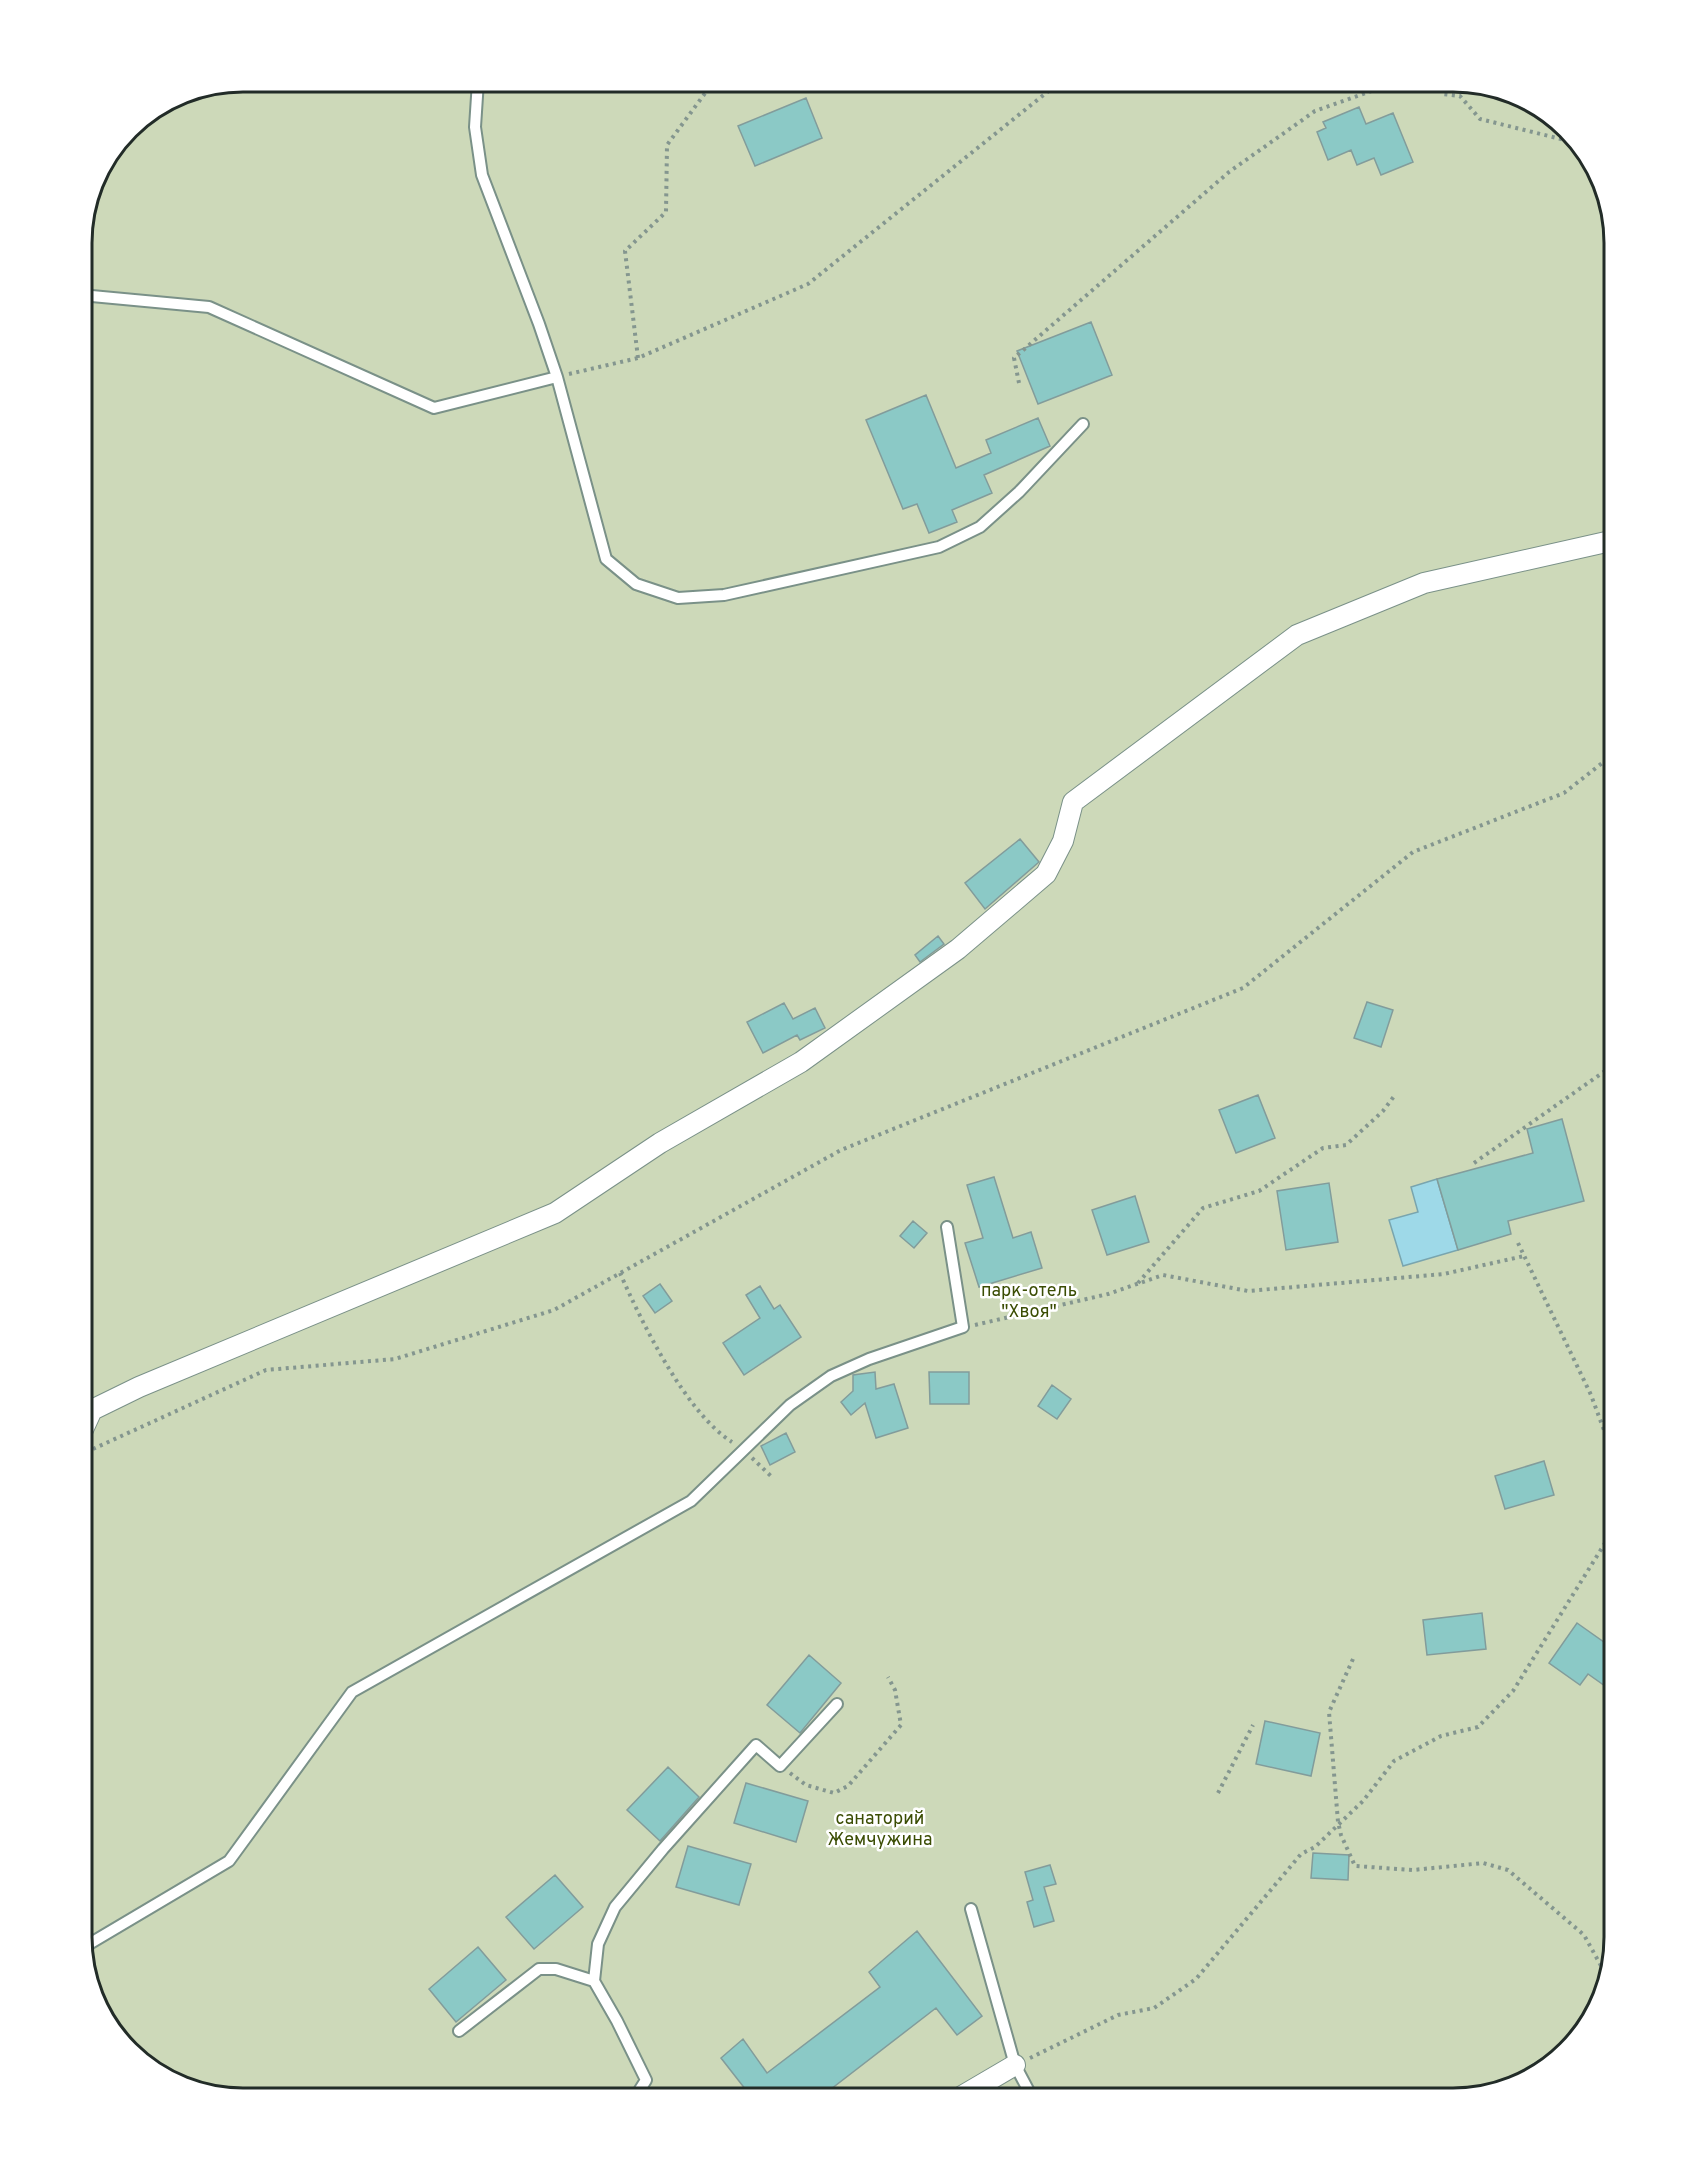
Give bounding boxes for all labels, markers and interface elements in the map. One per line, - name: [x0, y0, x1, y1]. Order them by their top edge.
- park label: парк-отель "Хвоя": [981, 1280, 1077, 1324]
- park label: санаторий Жемчужина: [828, 1808, 932, 1852]

